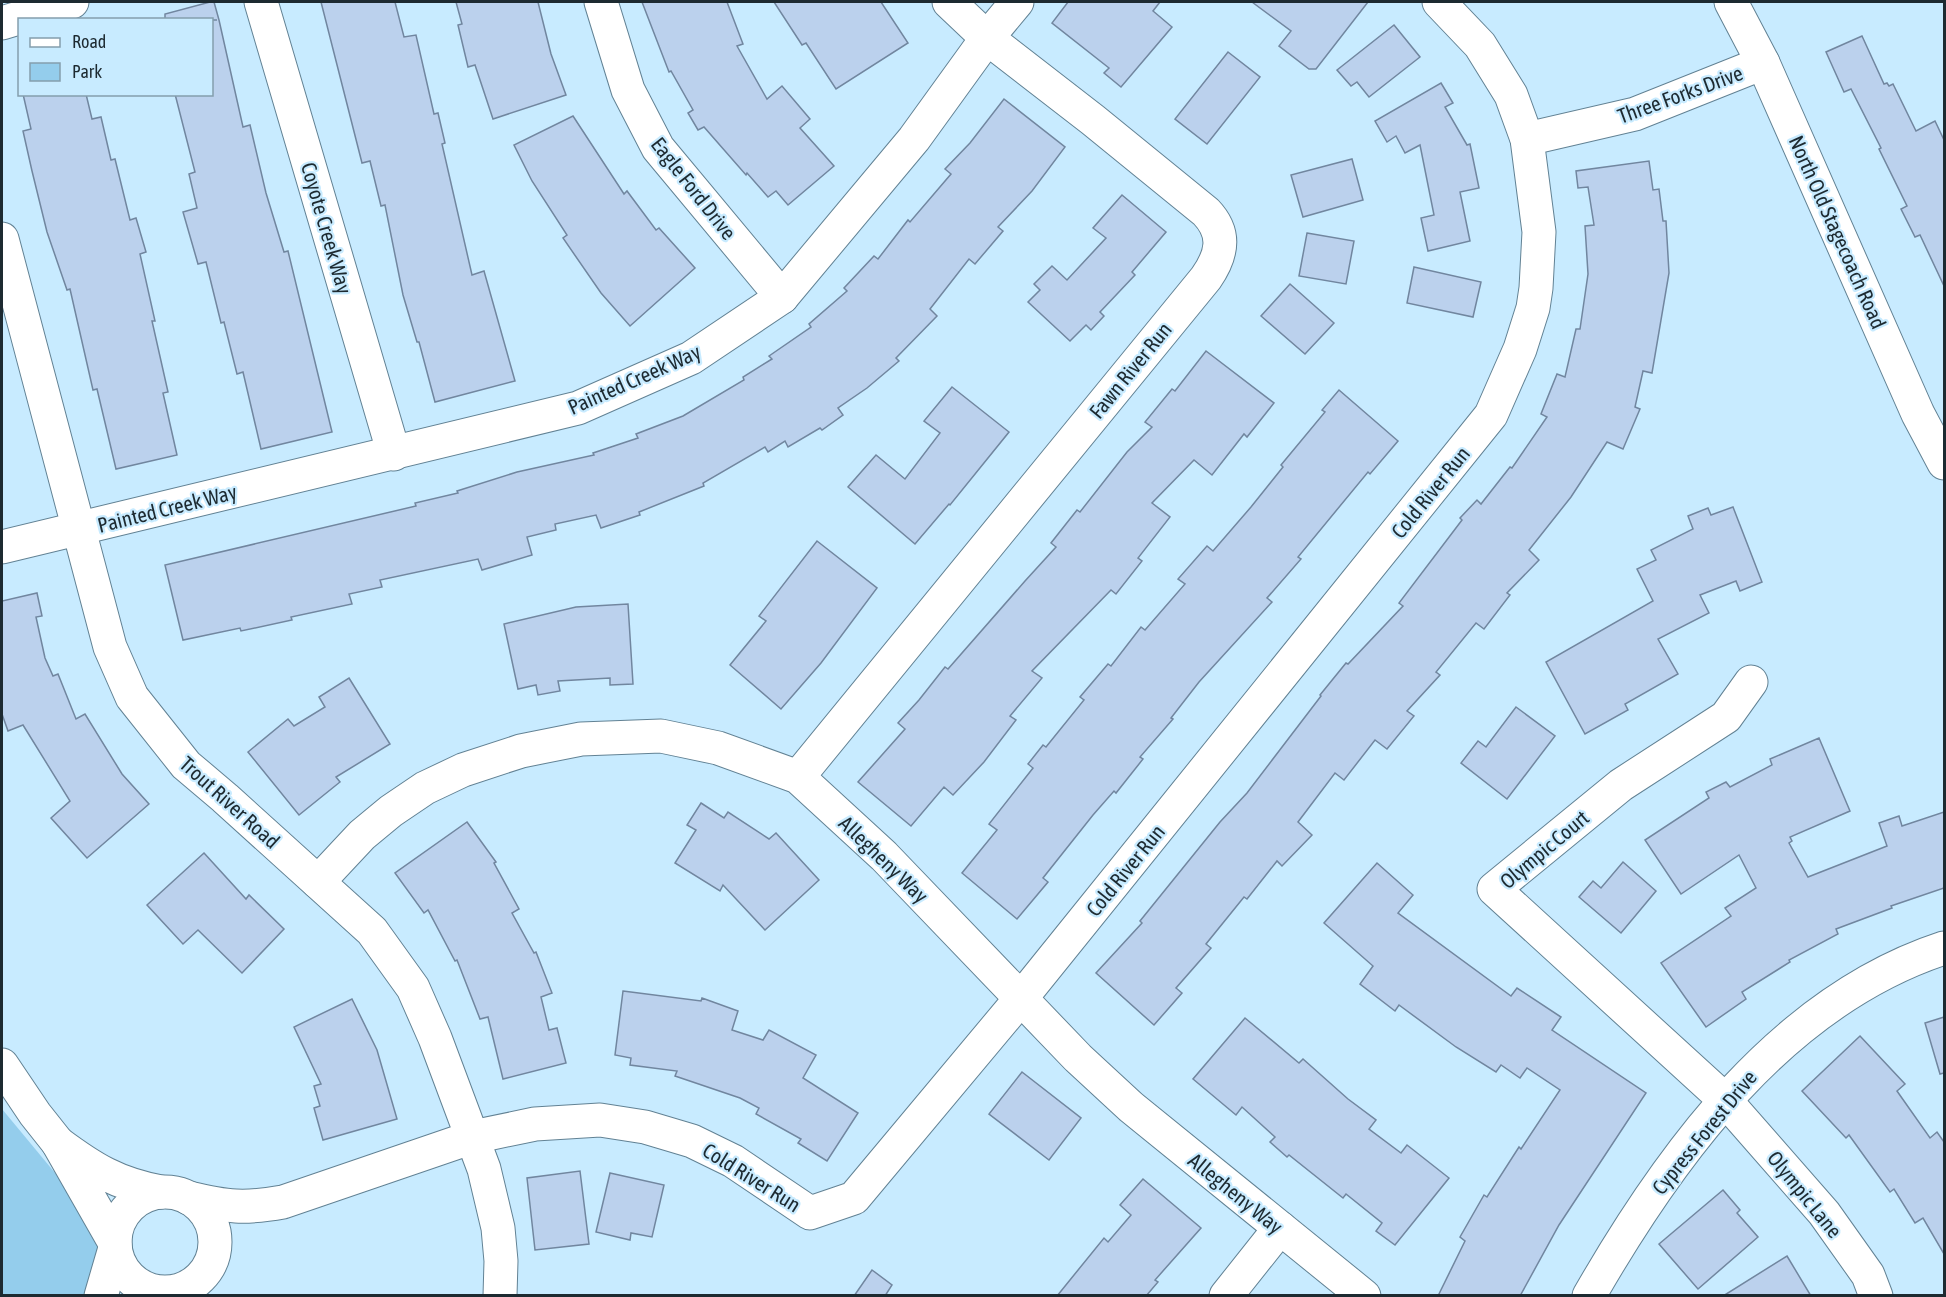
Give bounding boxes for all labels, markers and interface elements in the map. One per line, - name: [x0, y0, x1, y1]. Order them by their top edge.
- legend: [18, 18, 213, 96]
- text: Road: [72, 31, 106, 52]
- street label: Three Forks Drive: [1614, 60, 1746, 128]
- text: Park: [72, 61, 102, 82]
- street label: Eagle Ford Drive: [647, 132, 741, 244]
- street label: North Old Stagecoach Road: [1785, 132, 1891, 332]
- street label: Coyote Creek Way: [297, 160, 357, 297]
- street label: Fawn River Run: [1084, 317, 1176, 423]
- street label: Painted Creek Way: [564, 339, 704, 419]
- street label: Cold River Run: [1386, 441, 1474, 543]
- street label: Painted Creek Way: [95, 479, 239, 537]
- street label: Trout River Road: [175, 751, 285, 853]
- street label: Olympic Court: [1495, 805, 1593, 893]
- street label: Allegheny Way: [835, 811, 934, 908]
- street label: Cold River Run: [1081, 819, 1169, 921]
- street label: Cypress Forest Drive: [1647, 1065, 1761, 1199]
- street label: Cold River Run: [699, 1137, 805, 1217]
- street label: Olympic Lane: [1763, 1146, 1847, 1242]
- street label: Allegheny Way: [1184, 1148, 1288, 1238]

